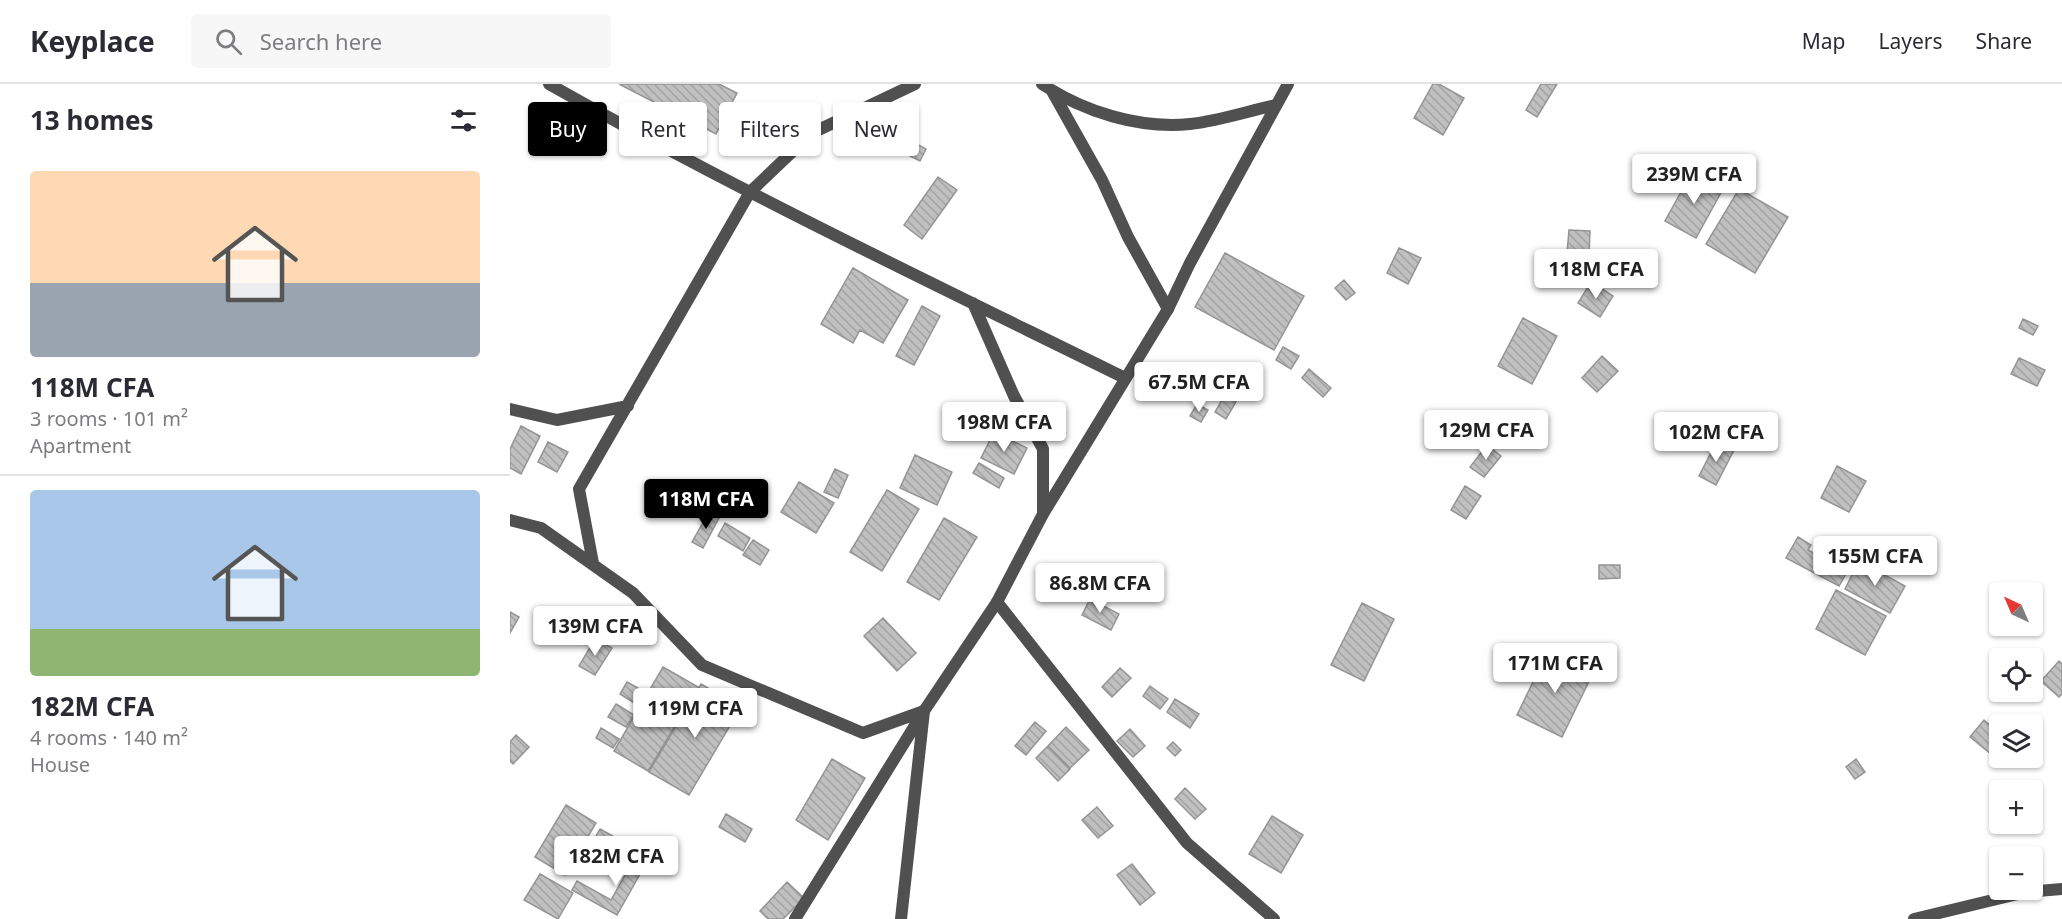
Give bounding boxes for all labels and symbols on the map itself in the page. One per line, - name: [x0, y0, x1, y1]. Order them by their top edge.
- pin: 239M CFA: [1632, 154, 1756, 205]
- pin: 118M CFA: [1534, 249, 1658, 300]
- pin: 67.5M CFA: [1130, 362, 1268, 413]
- pin: 198M CFA: [942, 402, 1066, 453]
- pin: 129M CFA: [1424, 410, 1548, 461]
- pin: 102M CFA: [1654, 412, 1778, 463]
- pin: 118M CFA: [644, 479, 768, 530]
- pin: 155M CFA: [1813, 536, 1937, 587]
- pin: 86.8M CFA: [1031, 563, 1169, 614]
- north arrow: [1989, 582, 2043, 636]
- pin: 139M CFA: [533, 606, 657, 657]
- pin: 171M CFA: [1493, 643, 1617, 694]
- pin: 119M CFA: [633, 688, 757, 739]
- pin: 182M CFA: [554, 836, 678, 887]

